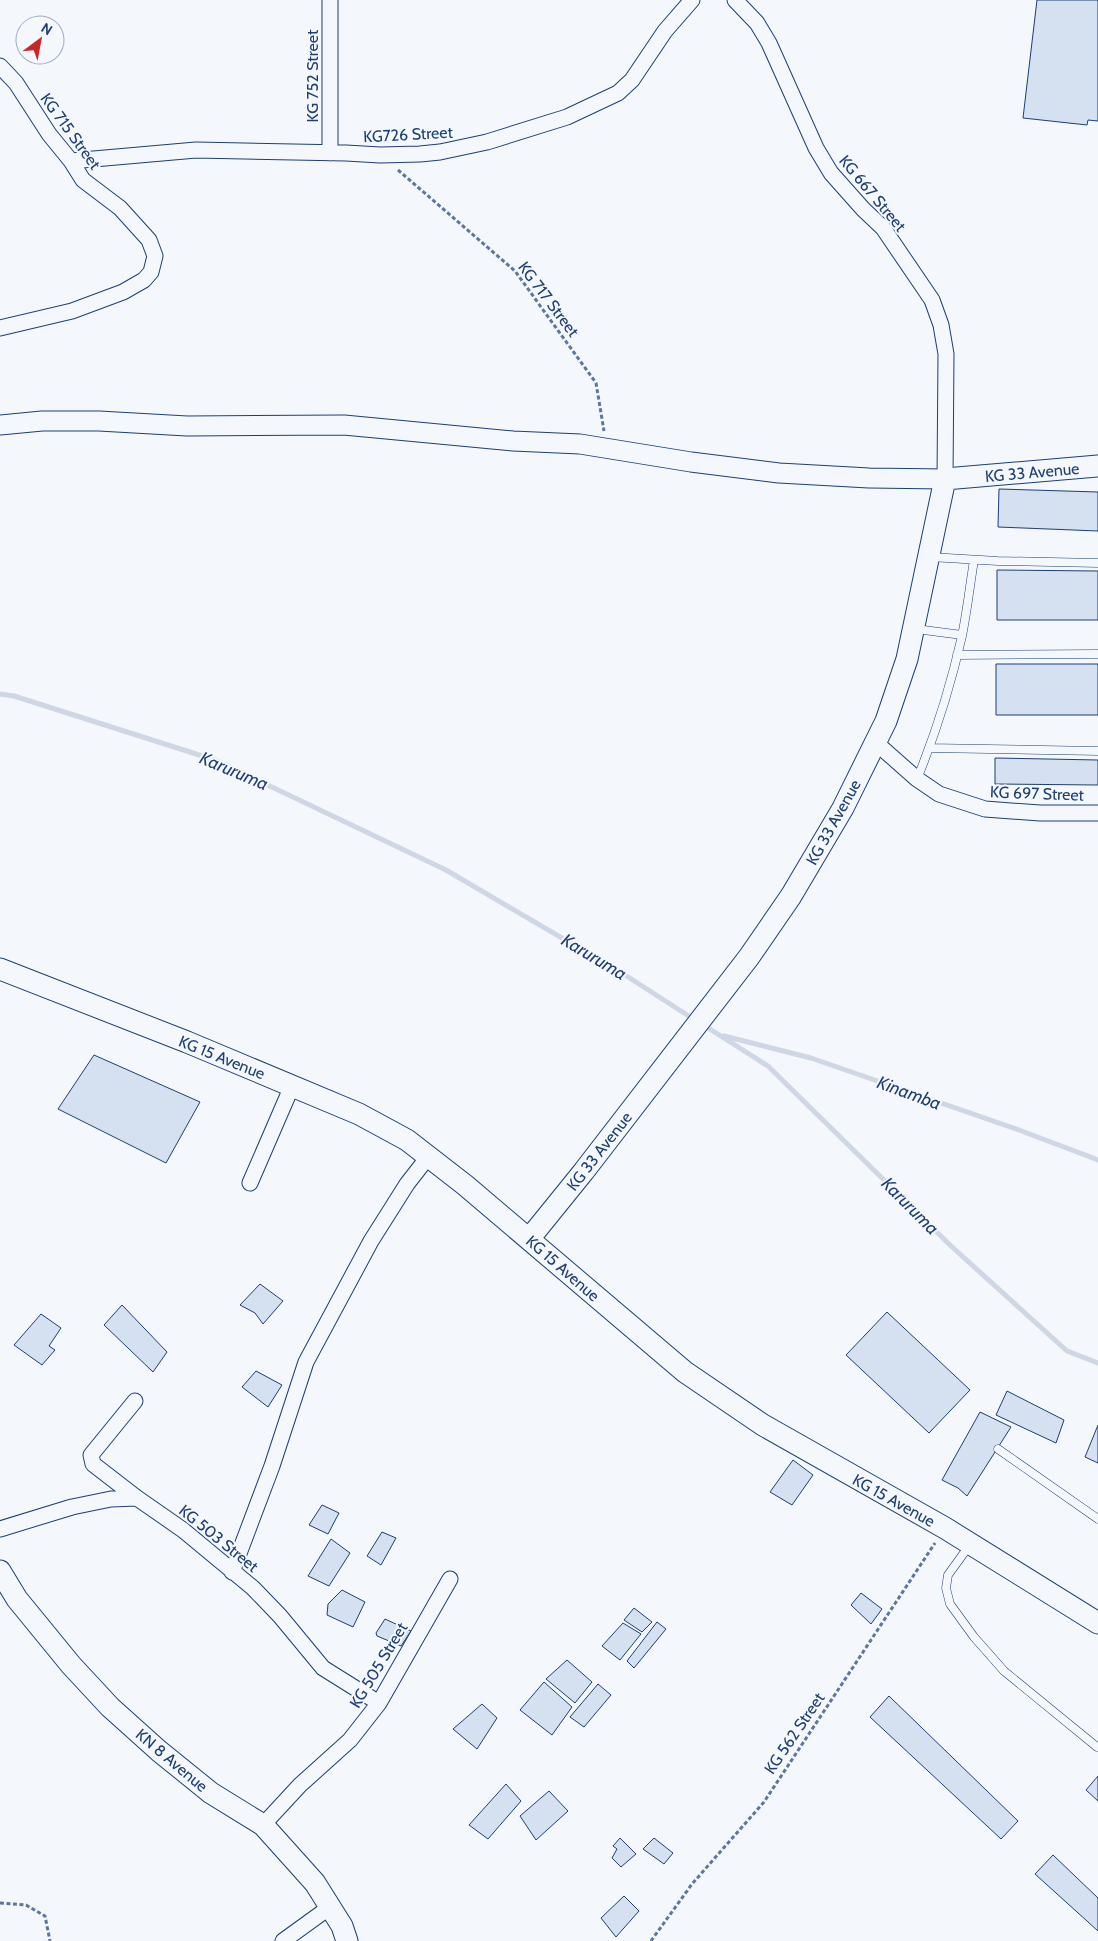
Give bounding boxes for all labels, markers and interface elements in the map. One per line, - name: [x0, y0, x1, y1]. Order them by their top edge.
- north arrow: [15, 15, 65, 65]
- text: N: [38, 19, 56, 39]
- street label: KG 752 Street: [303, 29, 322, 122]
- street label: KG 715 Street: [37, 89, 105, 174]
- street label: KG726 Street: [363, 123, 454, 146]
- street label: KG 667 Street: [835, 151, 910, 236]
- street label: KG 717 Street: [514, 258, 583, 341]
- street label: KG 33 Avenue: [984, 459, 1080, 486]
- water label: Karuruma: [196, 747, 272, 795]
- street label: KG 33 Avenue: [802, 776, 865, 868]
- street label: KG 697 Street: [990, 782, 1085, 805]
- water label: Karuruma: [557, 929, 631, 985]
- street label: KG 15 Avenue: [176, 1032, 268, 1083]
- water label: Kinamba: [874, 1071, 944, 1115]
- street label: KG 33 Avenue: [563, 1108, 636, 1194]
- water label: Karuruma: [877, 1173, 943, 1239]
- street label: KG 15 Avenue: [522, 1231, 603, 1305]
- street label: KG 15 Avenue: [849, 1470, 938, 1531]
- street label: KG 503 Street: [175, 1501, 262, 1576]
- street label: KG 505 Street: [346, 1619, 412, 1711]
- street label: KG 562 Street: [760, 1689, 829, 1777]
- street label: KN 8 Avenue: [132, 1725, 211, 1796]

